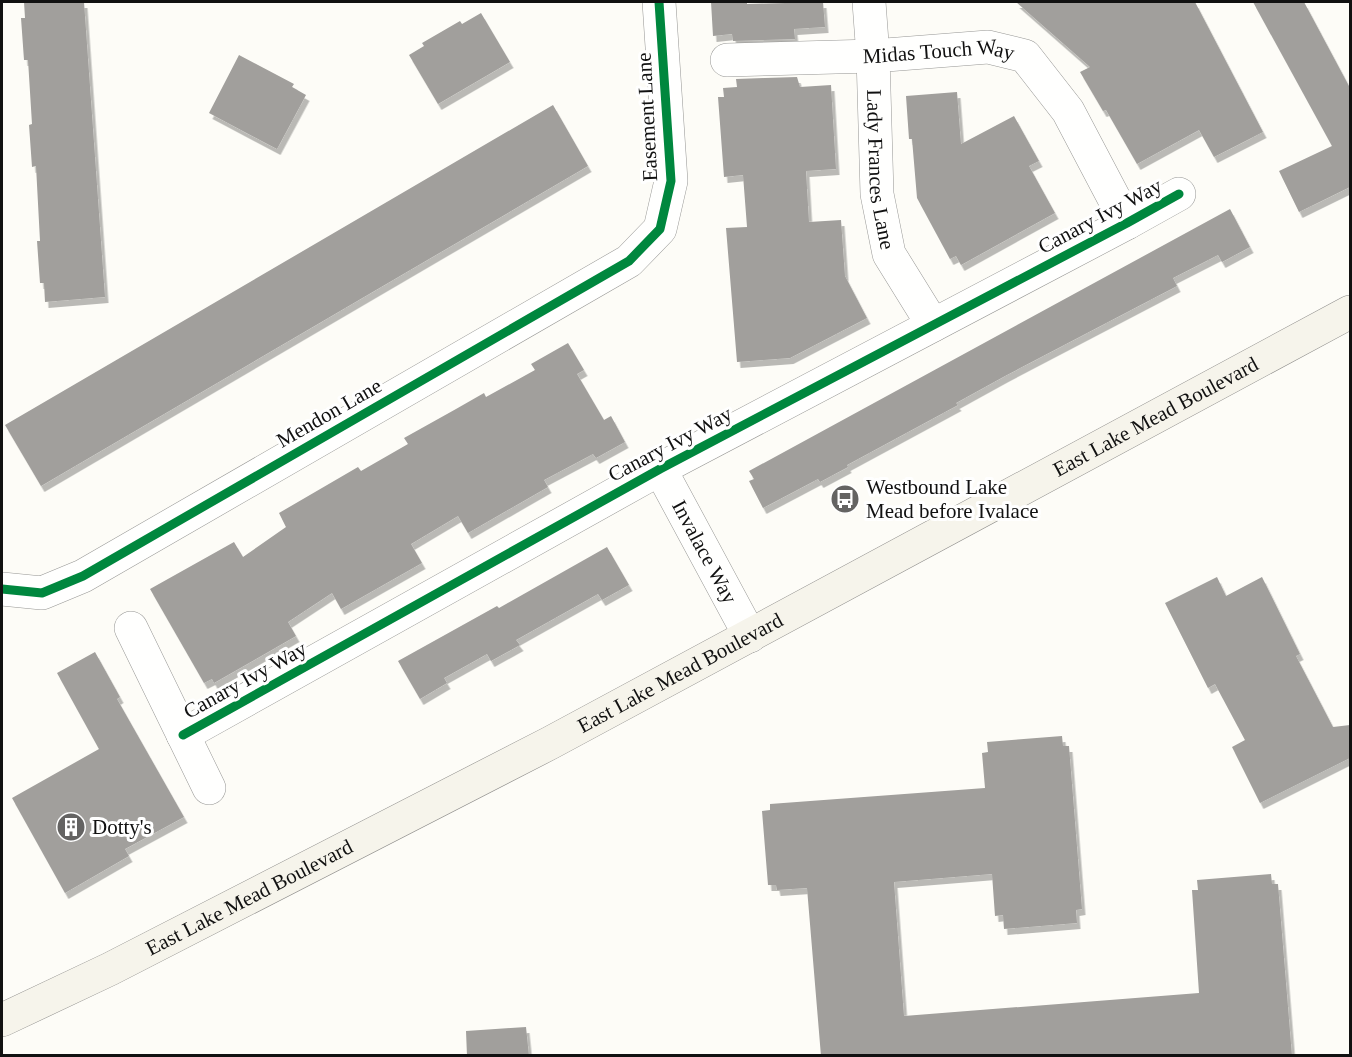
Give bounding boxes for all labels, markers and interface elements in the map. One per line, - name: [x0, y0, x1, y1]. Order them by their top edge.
- street label: Midas Touch Way: [862, 34, 1017, 68]
- street label: Easement Lane: [632, 52, 662, 182]
- street label: Lady Frances Lane: [862, 89, 900, 252]
- street label: Canary Ivy Way: [1034, 173, 1166, 259]
- street label: East Lake Mead Boulevard: [1049, 352, 1263, 482]
- street label: Mendon Lane: [272, 373, 386, 453]
- street label: Canary Ivy Way: [604, 401, 736, 487]
- place label: Westbound Lake Mead before Ivalace: [866, 475, 1039, 523]
- bus stop icon: Westbound Lake Mead before Ivalace: [829, 483, 861, 515]
- street label: Invalace Way: [667, 496, 742, 608]
- street label: East Lake Mead Boulevard: [574, 608, 787, 738]
- street label: Canary Ivy Way: [179, 636, 311, 724]
- building icon: Dotty's: [55, 811, 87, 843]
- place label: Dotty's: [92, 815, 152, 839]
- street label: East Lake Mead Boulevard: [142, 834, 357, 961]

